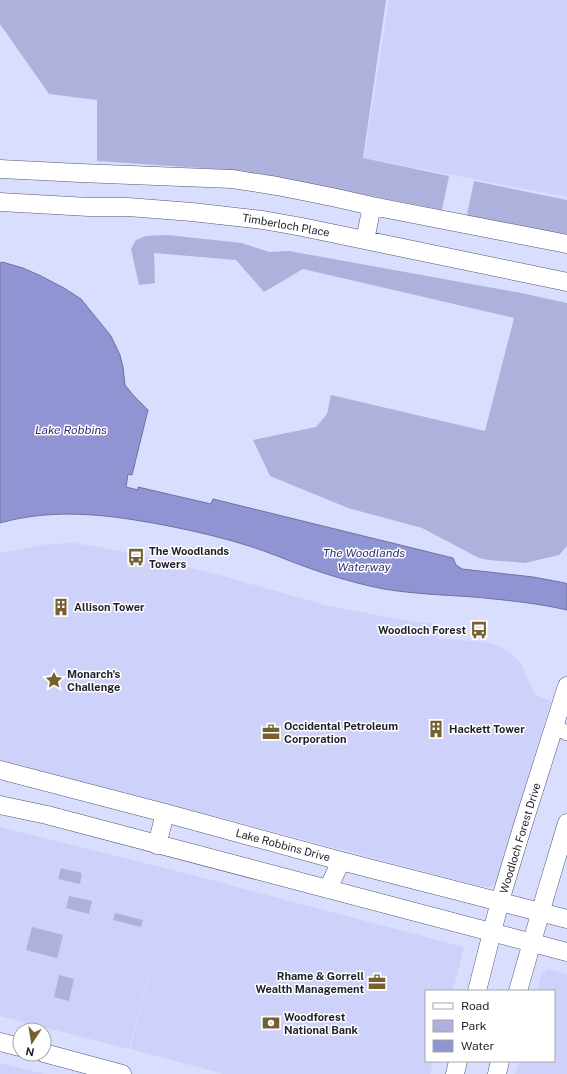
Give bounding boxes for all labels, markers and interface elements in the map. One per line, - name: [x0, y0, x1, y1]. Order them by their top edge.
- street label: Timberloch Place: [241, 211, 331, 239]
- water label: Lake Robbins: [35, 423, 107, 437]
- place label: The Woodlands Towers: [149, 545, 229, 570]
- water label: The Woodlands Waterway: [323, 546, 405, 574]
- bus stop icon: The Woodlands Towers: [126, 547, 146, 567]
- building icon: Allison Tower: [51, 597, 71, 617]
- place label: Allison Tower: [74, 601, 145, 613]
- bus stop icon: Woodloch Forest: [469, 620, 489, 640]
- place label: Woodloch Forest: [378, 624, 466, 636]
- place label: Monarch's Challenge: [67, 668, 121, 693]
- place icon: Monarch's Challenge: [44, 670, 64, 690]
- building icon: Hackett Tower: [426, 719, 446, 739]
- place label: Occidental Petroleum Corporation: [284, 720, 398, 745]
- office icon: Occidental Petroleum Corporation: [261, 722, 281, 742]
- place label: Hackett Tower: [449, 723, 525, 735]
- street label: Woodloch Forest Drive: [497, 781, 543, 895]
- street label: Lake Robbins Drive: [234, 827, 332, 863]
- place label: Rhame & Gorrell Wealth Management: [255, 970, 364, 995]
- office icon: Rhame & Gorrell Wealth Management: [367, 972, 387, 992]
- legend: [425, 990, 555, 1062]
- text: Road: [461, 999, 489, 1013]
- place label: Woodforest National Bank: [284, 1011, 359, 1036]
- bank icon: Woodforest National Bank: [261, 1013, 281, 1033]
- text: Park: [461, 1019, 487, 1033]
- north arrow: [12, 1022, 52, 1062]
- text: Water: [461, 1039, 495, 1053]
- text: N: [24, 1045, 35, 1059]

